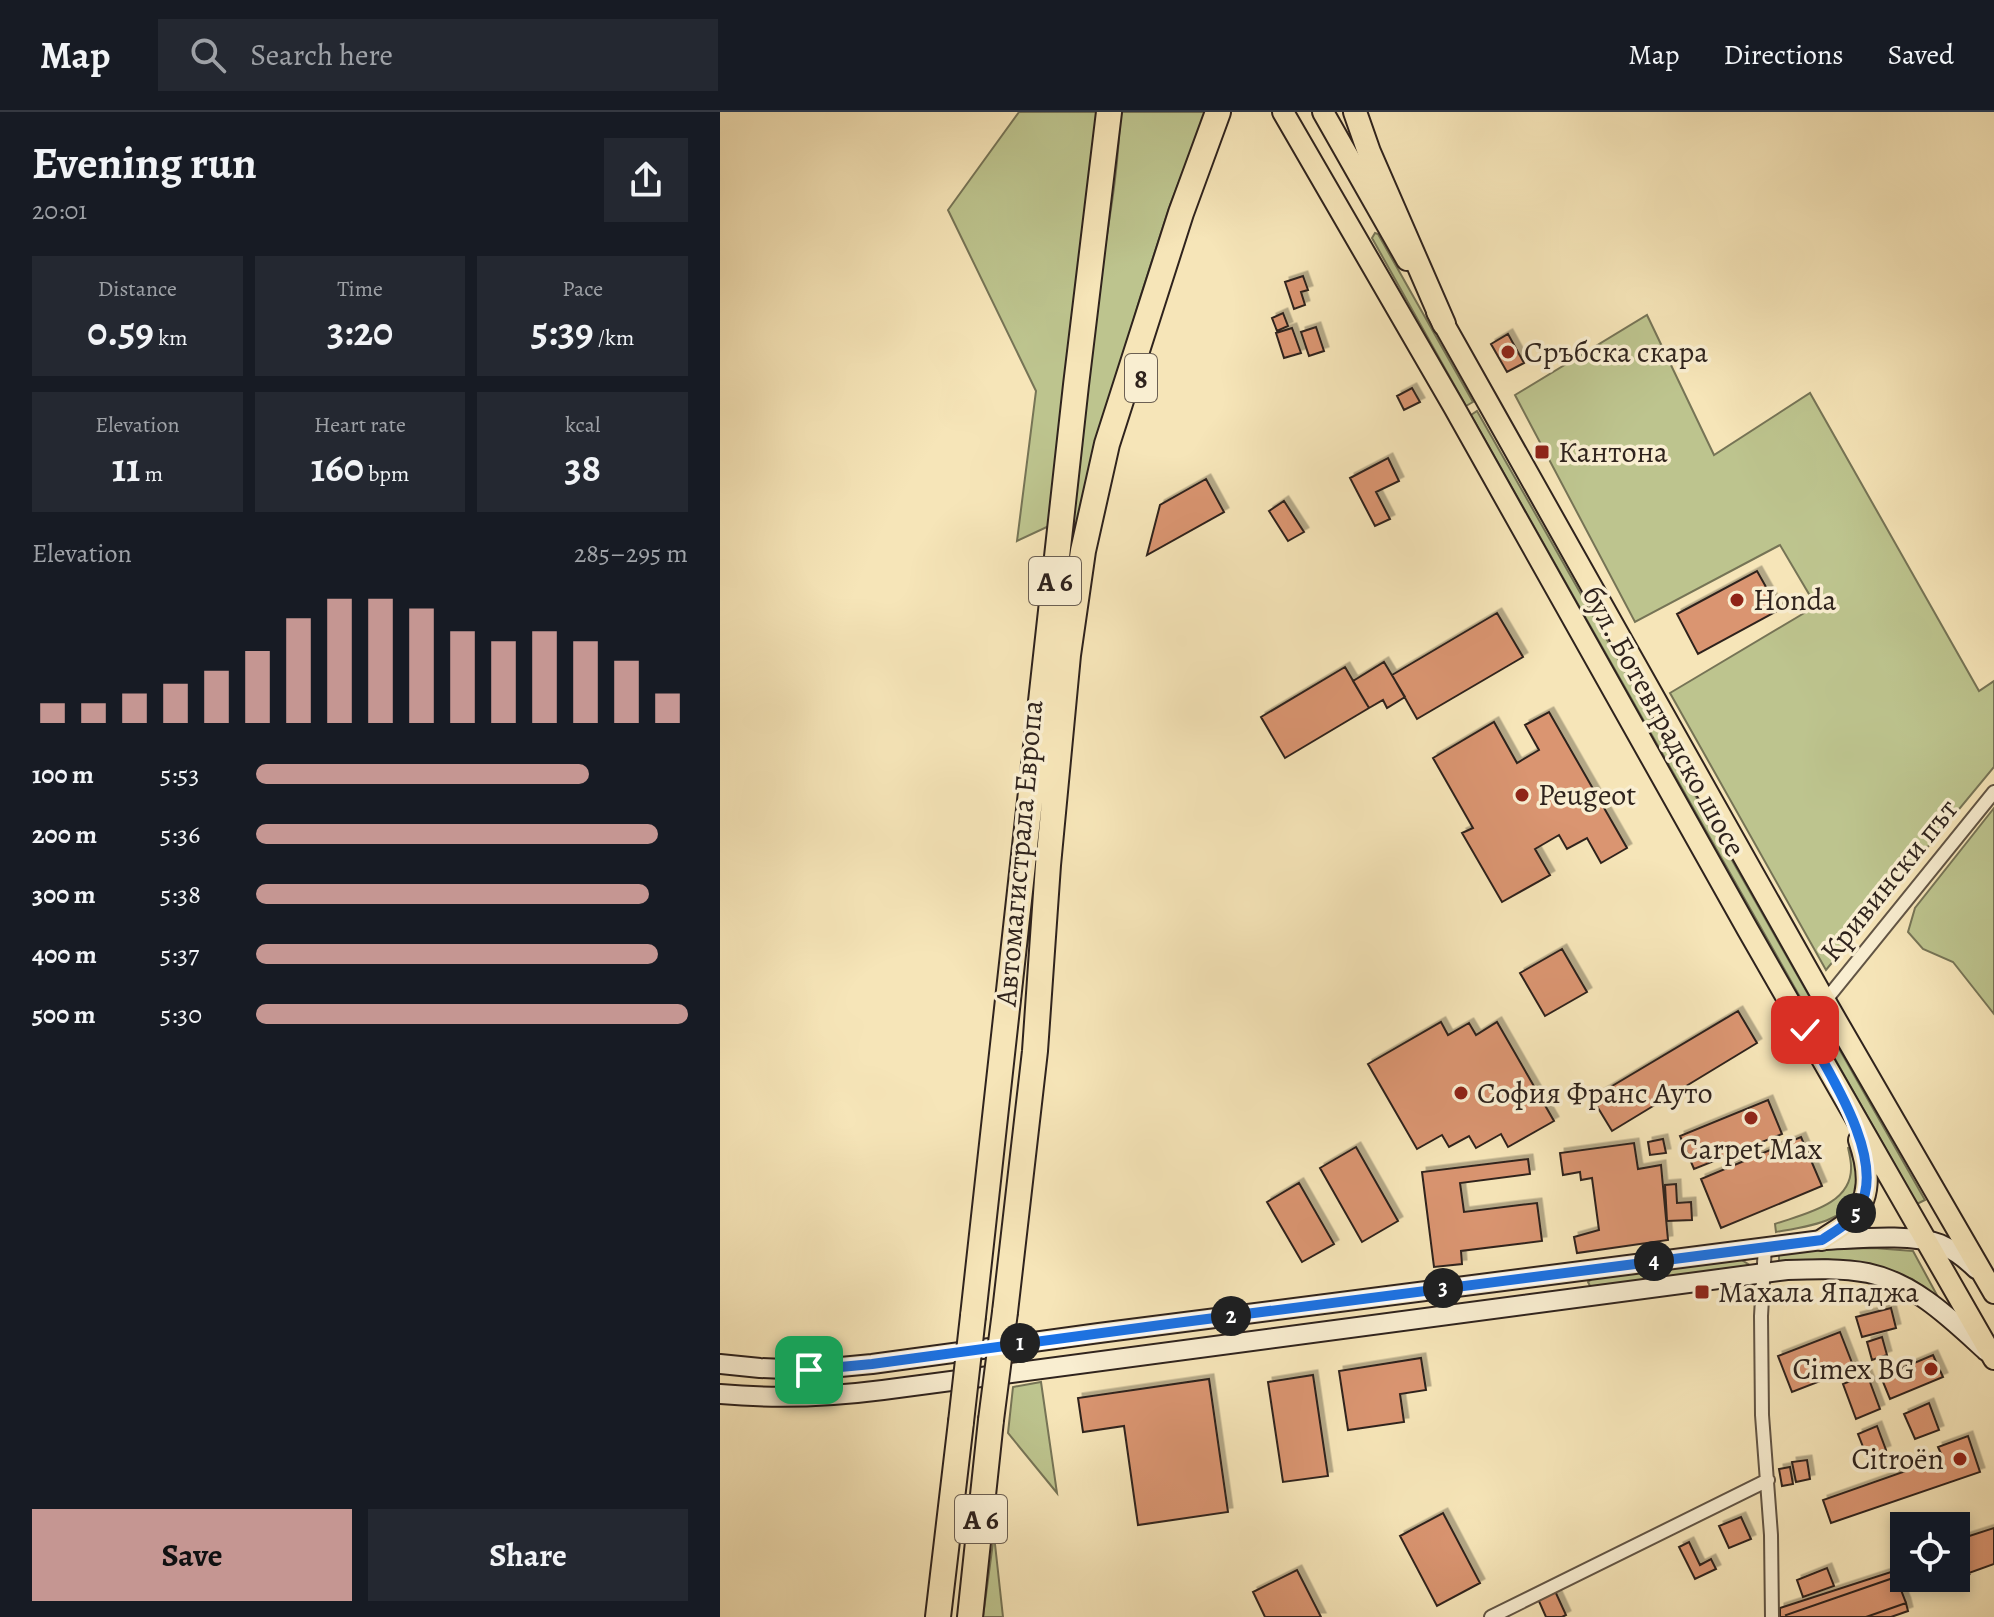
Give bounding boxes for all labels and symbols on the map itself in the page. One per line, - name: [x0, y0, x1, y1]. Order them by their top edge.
- place label: Сръбска скара: [1524, 332, 1708, 372]
- marker: Сръбска скара: [1499, 343, 1517, 361]
- road number: 8: [1125, 354, 1157, 402]
- place label: Кантона: [1558, 432, 1668, 472]
- marker: Кантона: [1533, 443, 1551, 461]
- road number: A 6: [1029, 557, 1081, 605]
- street label: бул. Ботевградско шосе: [1573, 578, 1755, 864]
- place label: Honda: [1753, 580, 1837, 620]
- marker: Honda: [1728, 591, 1746, 609]
- street label: Автомагистрала Европа: [986, 698, 1052, 1009]
- place label: Peugeot: [1538, 775, 1636, 815]
- marker: Peugeot: [1513, 786, 1531, 804]
- street label: Кривински път: [1811, 790, 1967, 970]
- pin: [1771, 996, 1839, 1064]
- place label: София Франс Ауто: [1477, 1073, 1713, 1113]
- marker: София Франс Ауто: [1452, 1084, 1470, 1102]
- marker: Carpet Max: [1742, 1109, 1760, 1127]
- place label: Carpet Max: [1680, 1129, 1822, 1169]
- pin: 5: [1836, 1193, 1876, 1233]
- pin: 4: [1634, 1241, 1674, 1281]
- pin: 3: [1423, 1268, 1463, 1308]
- place label: Махала Япаджа: [1718, 1272, 1919, 1312]
- marker: Махала Япаджа: [1693, 1283, 1711, 1301]
- pin: 2: [1211, 1296, 1251, 1336]
- pin: 1: [1000, 1323, 1040, 1363]
- pin: [775, 1336, 843, 1404]
- place label: Cimex BG: [1792, 1349, 1915, 1389]
- marker: Cimex BG: [1922, 1360, 1940, 1378]
- place label: Citroën: [1851, 1439, 1944, 1479]
- marker: Citroën: [1951, 1450, 1969, 1468]
- road number: A 6: [955, 1495, 1007, 1543]

